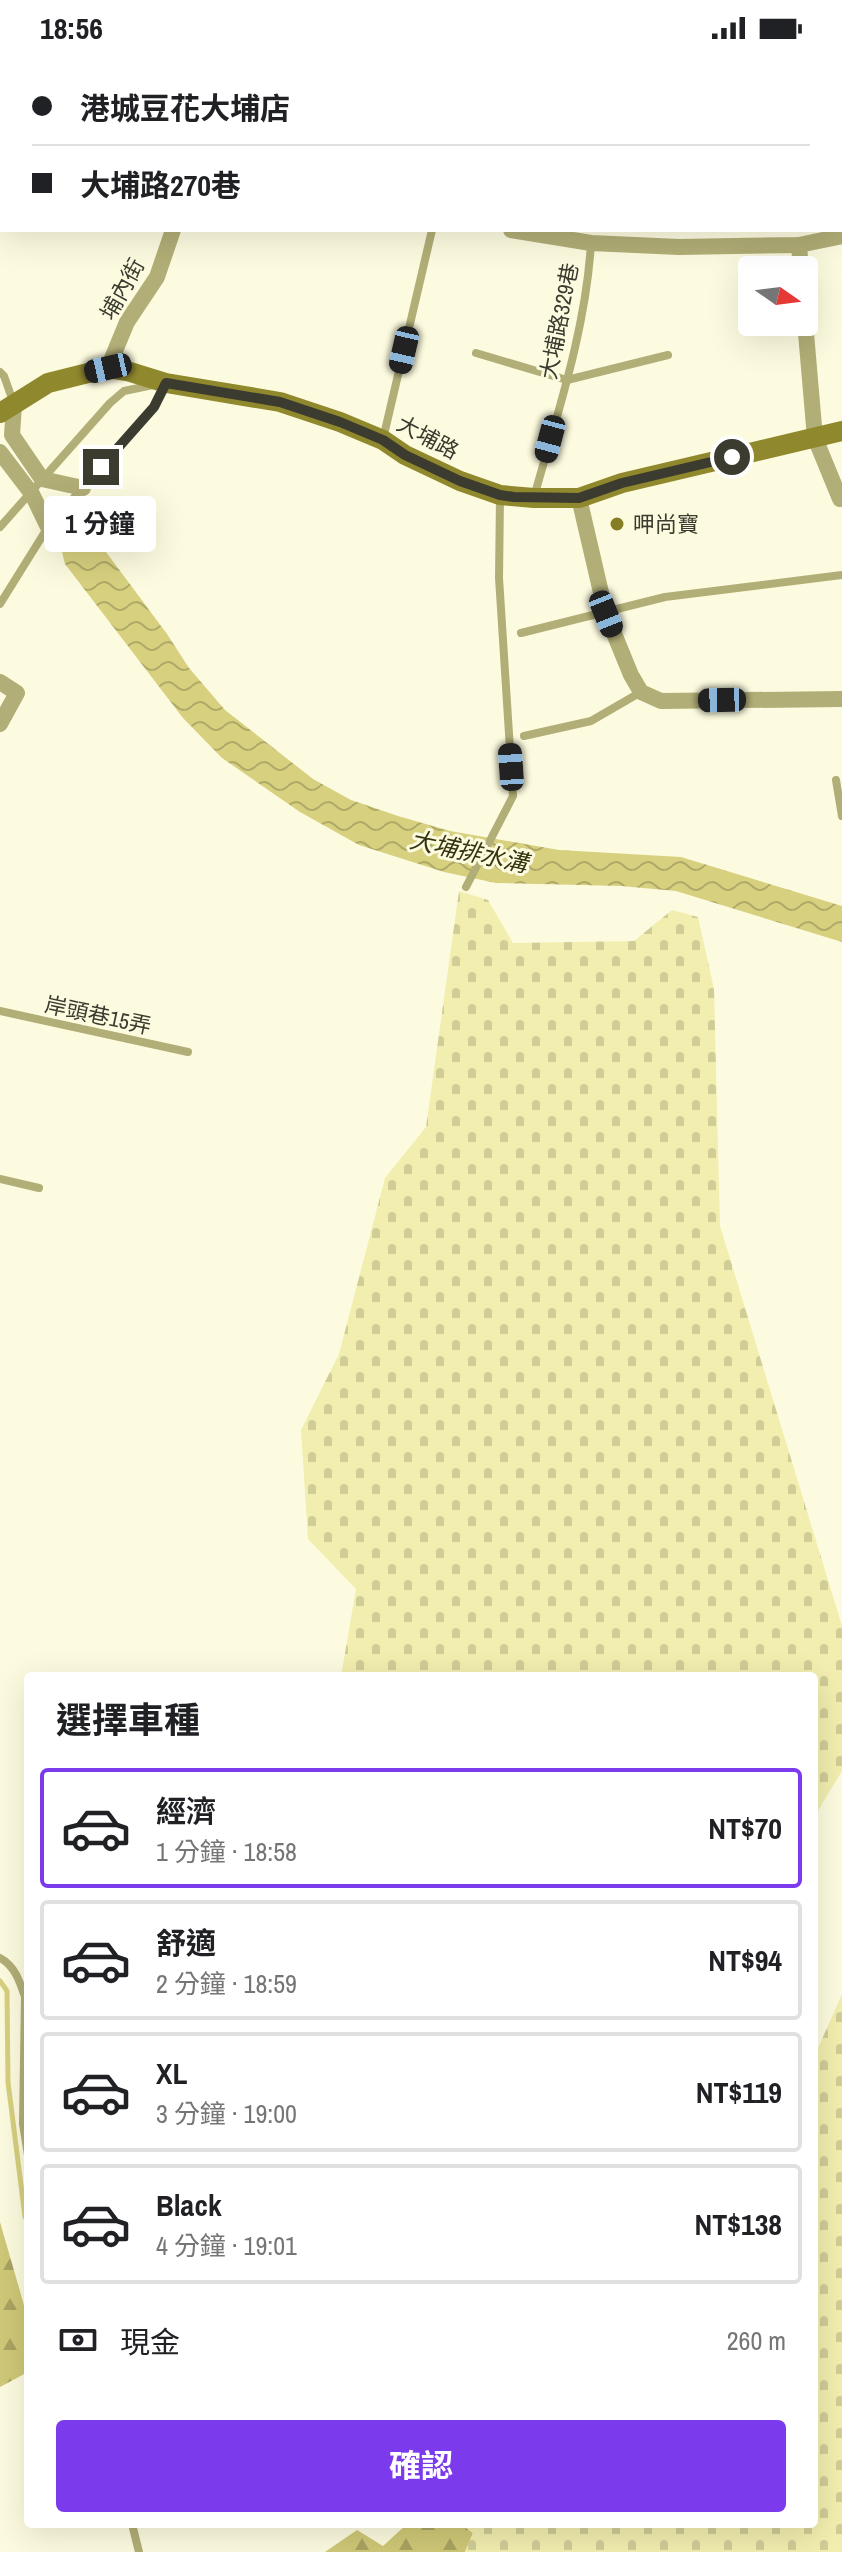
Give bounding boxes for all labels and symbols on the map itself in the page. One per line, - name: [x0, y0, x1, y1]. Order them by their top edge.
- street label: 埔內街: [93, 253, 151, 325]
- north arrow: [738, 256, 818, 336]
- street label: 大埔路329巷: [533, 260, 585, 382]
- car: [387, 324, 421, 376]
- car: [82, 351, 134, 385]
- street label: 大埔路: [392, 408, 464, 466]
- car: [532, 413, 568, 465]
- route start: [714, 439, 750, 475]
- route end: [83, 449, 119, 485]
- callout: 1 分鐘: [45, 495, 157, 551]
- place label: 呷尚寶: [633, 509, 699, 539]
- marker: 呷尚寶: [608, 515, 626, 533]
- car: [586, 587, 626, 641]
- car: [698, 688, 746, 712]
- car: [497, 742, 525, 792]
- water label: 大埔排水溝: [407, 823, 534, 880]
- street label: 岸頭巷15弄: [42, 989, 154, 1041]

